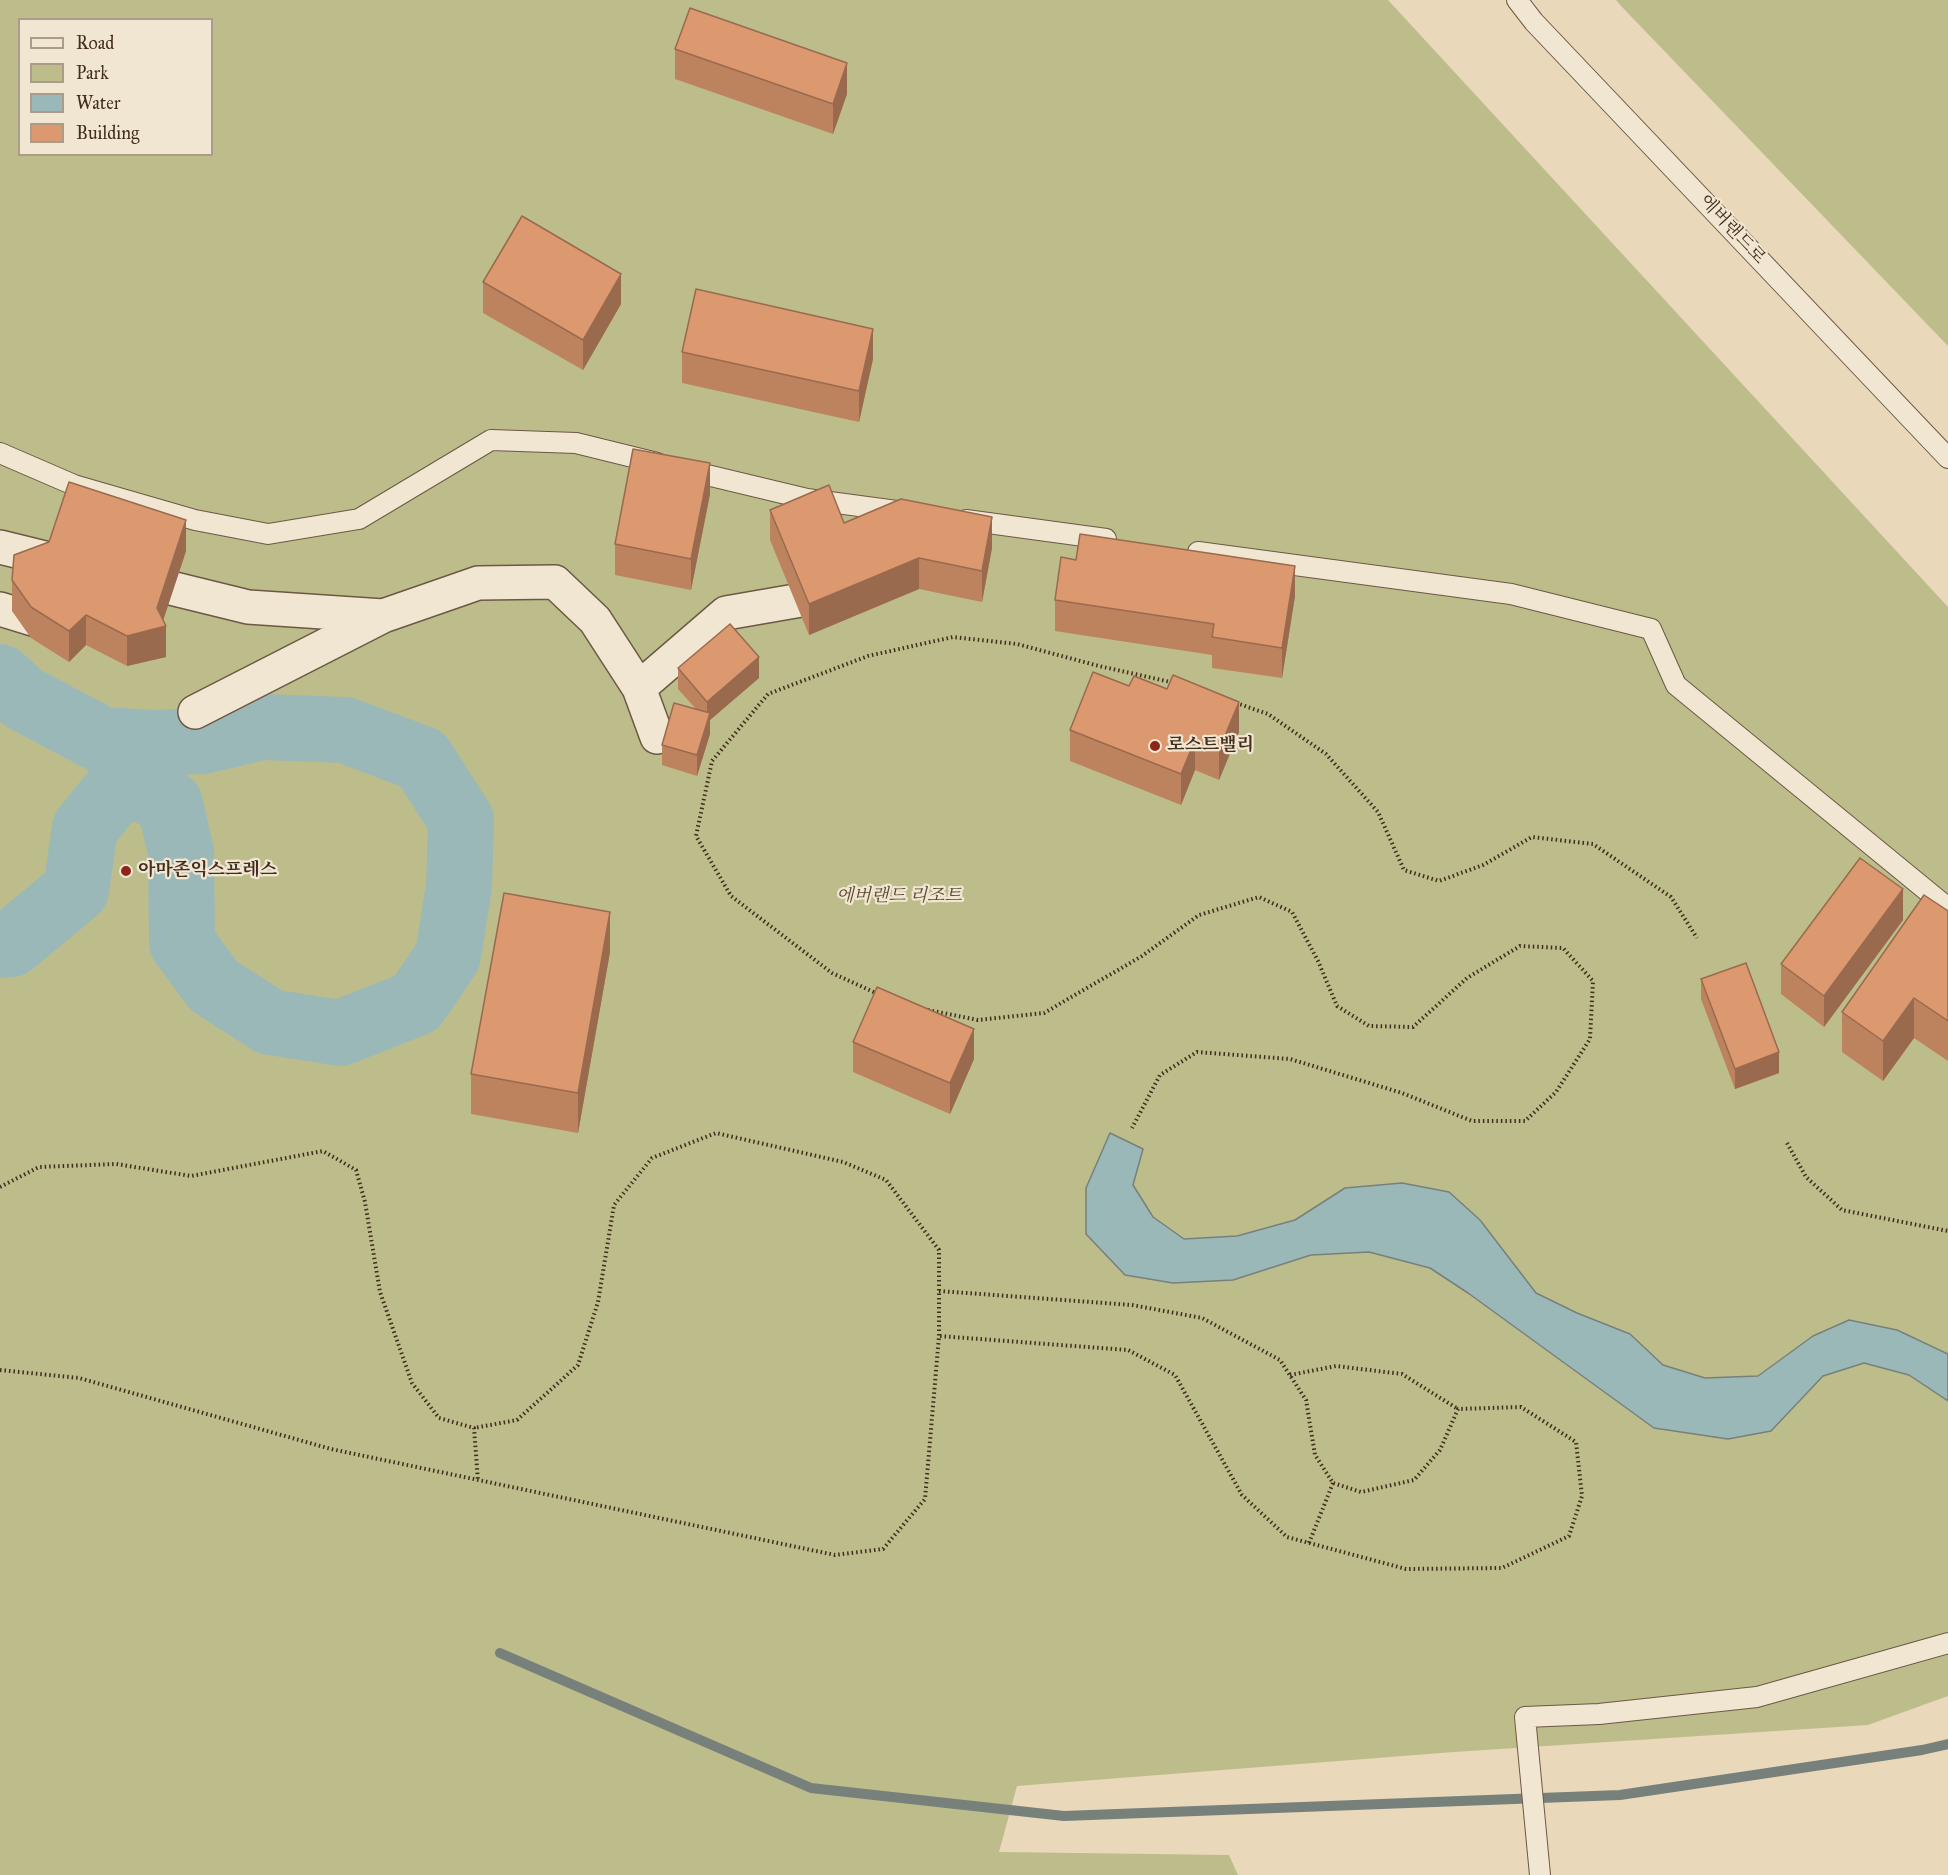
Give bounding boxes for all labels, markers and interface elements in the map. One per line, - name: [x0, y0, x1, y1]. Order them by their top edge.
- legend: [18, 18, 213, 156]
- text: Road: [76, 32, 114, 54]
- text: Park: [76, 62, 109, 84]
- text: Water: [76, 92, 120, 114]
- text: Building: [76, 122, 139, 144]
- street label: 에버랜드로: [1694, 191, 1770, 269]
- place label: 로스트밸리: [1167, 735, 1254, 757]
- marker: 로스트밸리: [1148, 739, 1162, 753]
- place label: 아마존익스프레스: [138, 860, 277, 882]
- marker: 아마존익스프레스: [119, 864, 133, 878]
- park label: 에버랜드 리조트: [836, 886, 962, 908]

